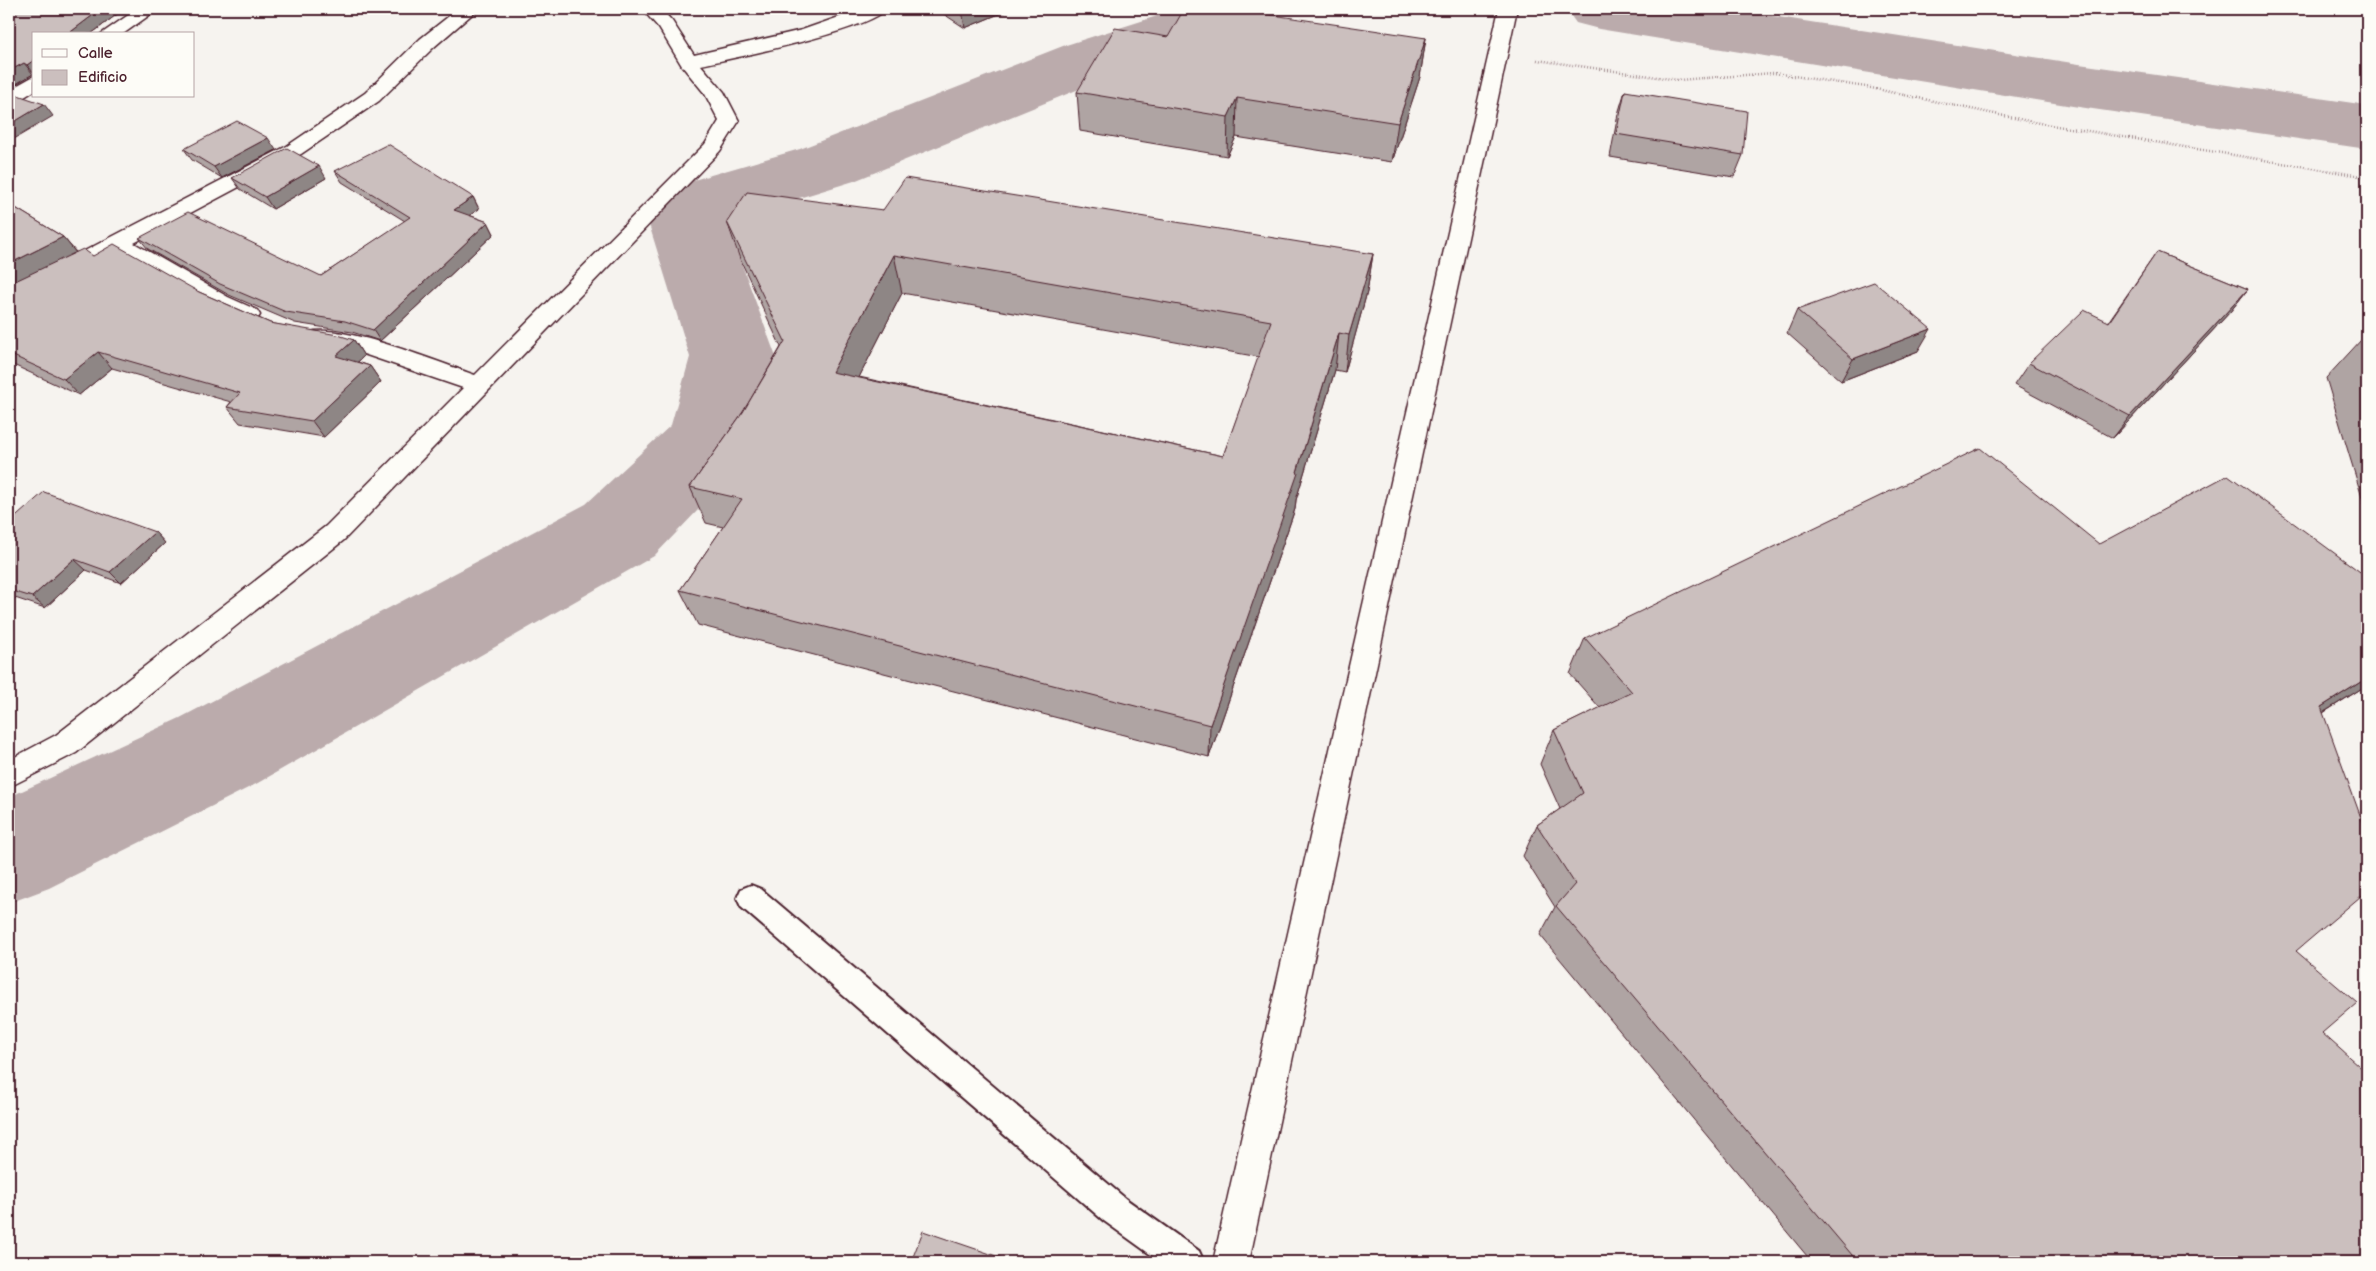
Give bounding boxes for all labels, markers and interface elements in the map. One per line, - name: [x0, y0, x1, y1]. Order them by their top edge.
- legend: [32, 32, 195, 98]
- text: Calle: [78, 44, 113, 63]
- text: Edificio: [78, 68, 127, 87]

